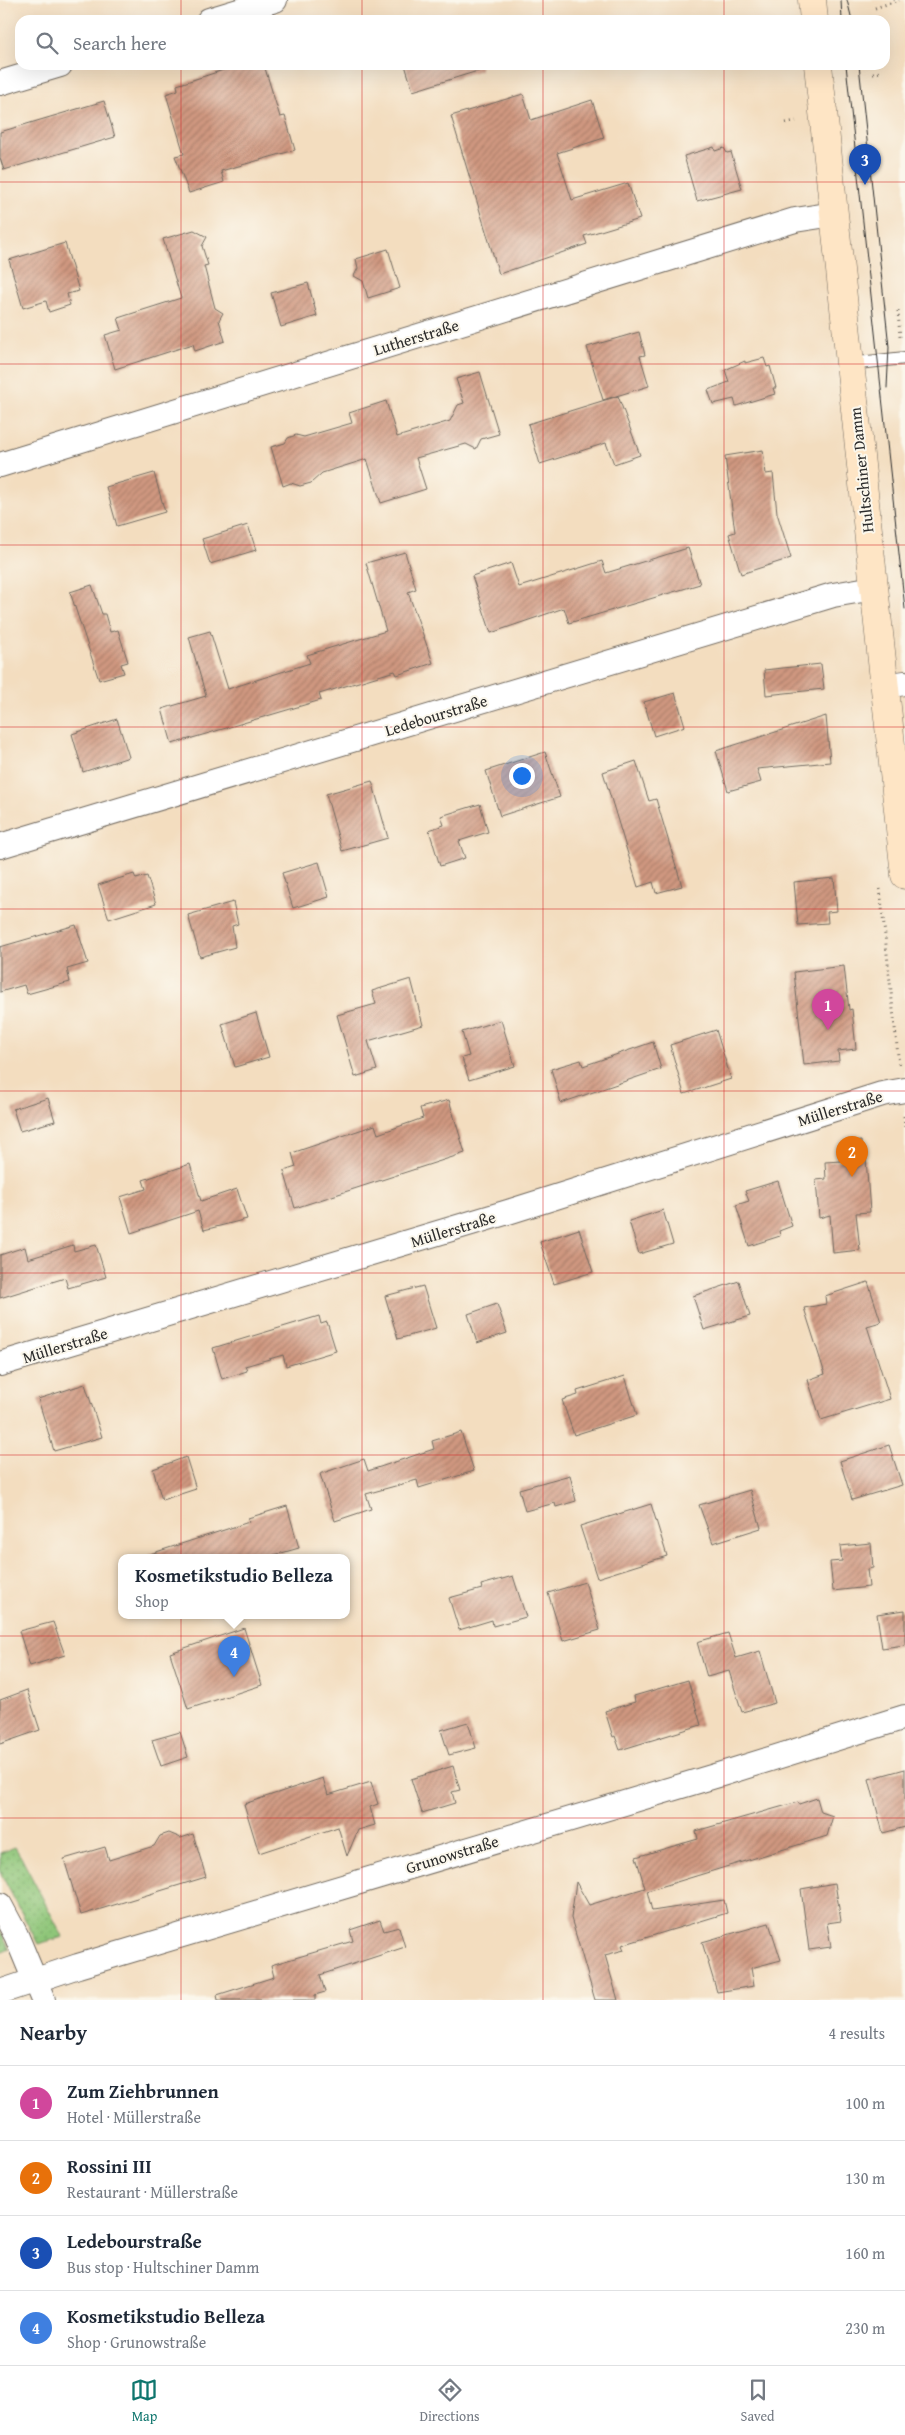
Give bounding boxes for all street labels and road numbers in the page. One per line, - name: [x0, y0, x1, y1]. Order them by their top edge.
- street label: Lutherstraße: [370, 313, 462, 361]
- street label: Hultschiner Damm: [842, 406, 880, 534]
- street label: Ledebourstraße: [382, 688, 490, 742]
- street label: Müllerstraße: [795, 1084, 885, 1132]
- street label: Müllerstraße: [408, 1205, 498, 1253]
- street label: Müllerstraße: [20, 1321, 110, 1369]
- street label: Grunowstraße: [403, 1829, 501, 1879]

